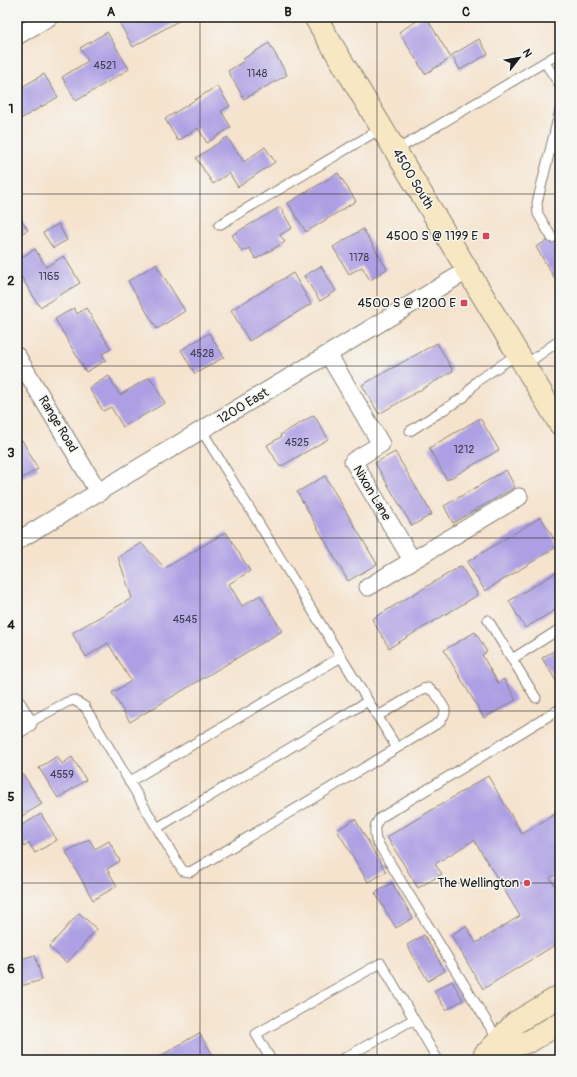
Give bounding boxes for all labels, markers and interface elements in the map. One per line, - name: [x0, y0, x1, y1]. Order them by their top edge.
- text: A: [107, 4, 116, 20]
- text: B: [284, 4, 292, 20]
- text: C: [462, 4, 470, 20]
- north arrow: [499, 38, 539, 78]
- text: N: [520, 47, 535, 60]
- house number: 4521: [94, 59, 116, 72]
- house number: 1148: [247, 67, 268, 80]
- text: 1: [8, 101, 14, 117]
- street label: 4500 South: [389, 146, 437, 212]
- place label: 4500 S @ 1199 E: [386, 228, 478, 244]
- marker: 4500 S @ 1199 E: [481, 231, 491, 241]
- house number: 1178: [349, 251, 369, 264]
- house number: 1165: [39, 270, 60, 283]
- text: 2: [7, 273, 15, 289]
- place label: 4500 S @ 1200 E: [358, 295, 456, 311]
- marker: 4500 S @ 1200 E: [459, 298, 469, 308]
- house number: 4528: [190, 347, 214, 360]
- street label: 1200 East: [215, 384, 272, 427]
- street label: Range Road: [35, 393, 81, 455]
- house number: 4525: [285, 436, 309, 449]
- house number: 1212: [454, 443, 474, 456]
- text: 3: [7, 445, 15, 461]
- street label: Nixon Lane: [349, 463, 395, 524]
- house number: 4545: [173, 613, 197, 626]
- text: 4: [7, 617, 15, 633]
- house number: 4559: [50, 768, 74, 781]
- text: 5: [7, 789, 15, 805]
- place label: The Wellington: [437, 875, 519, 891]
- marker: The Wellington: [522, 878, 532, 888]
- text: 6: [7, 961, 15, 977]

